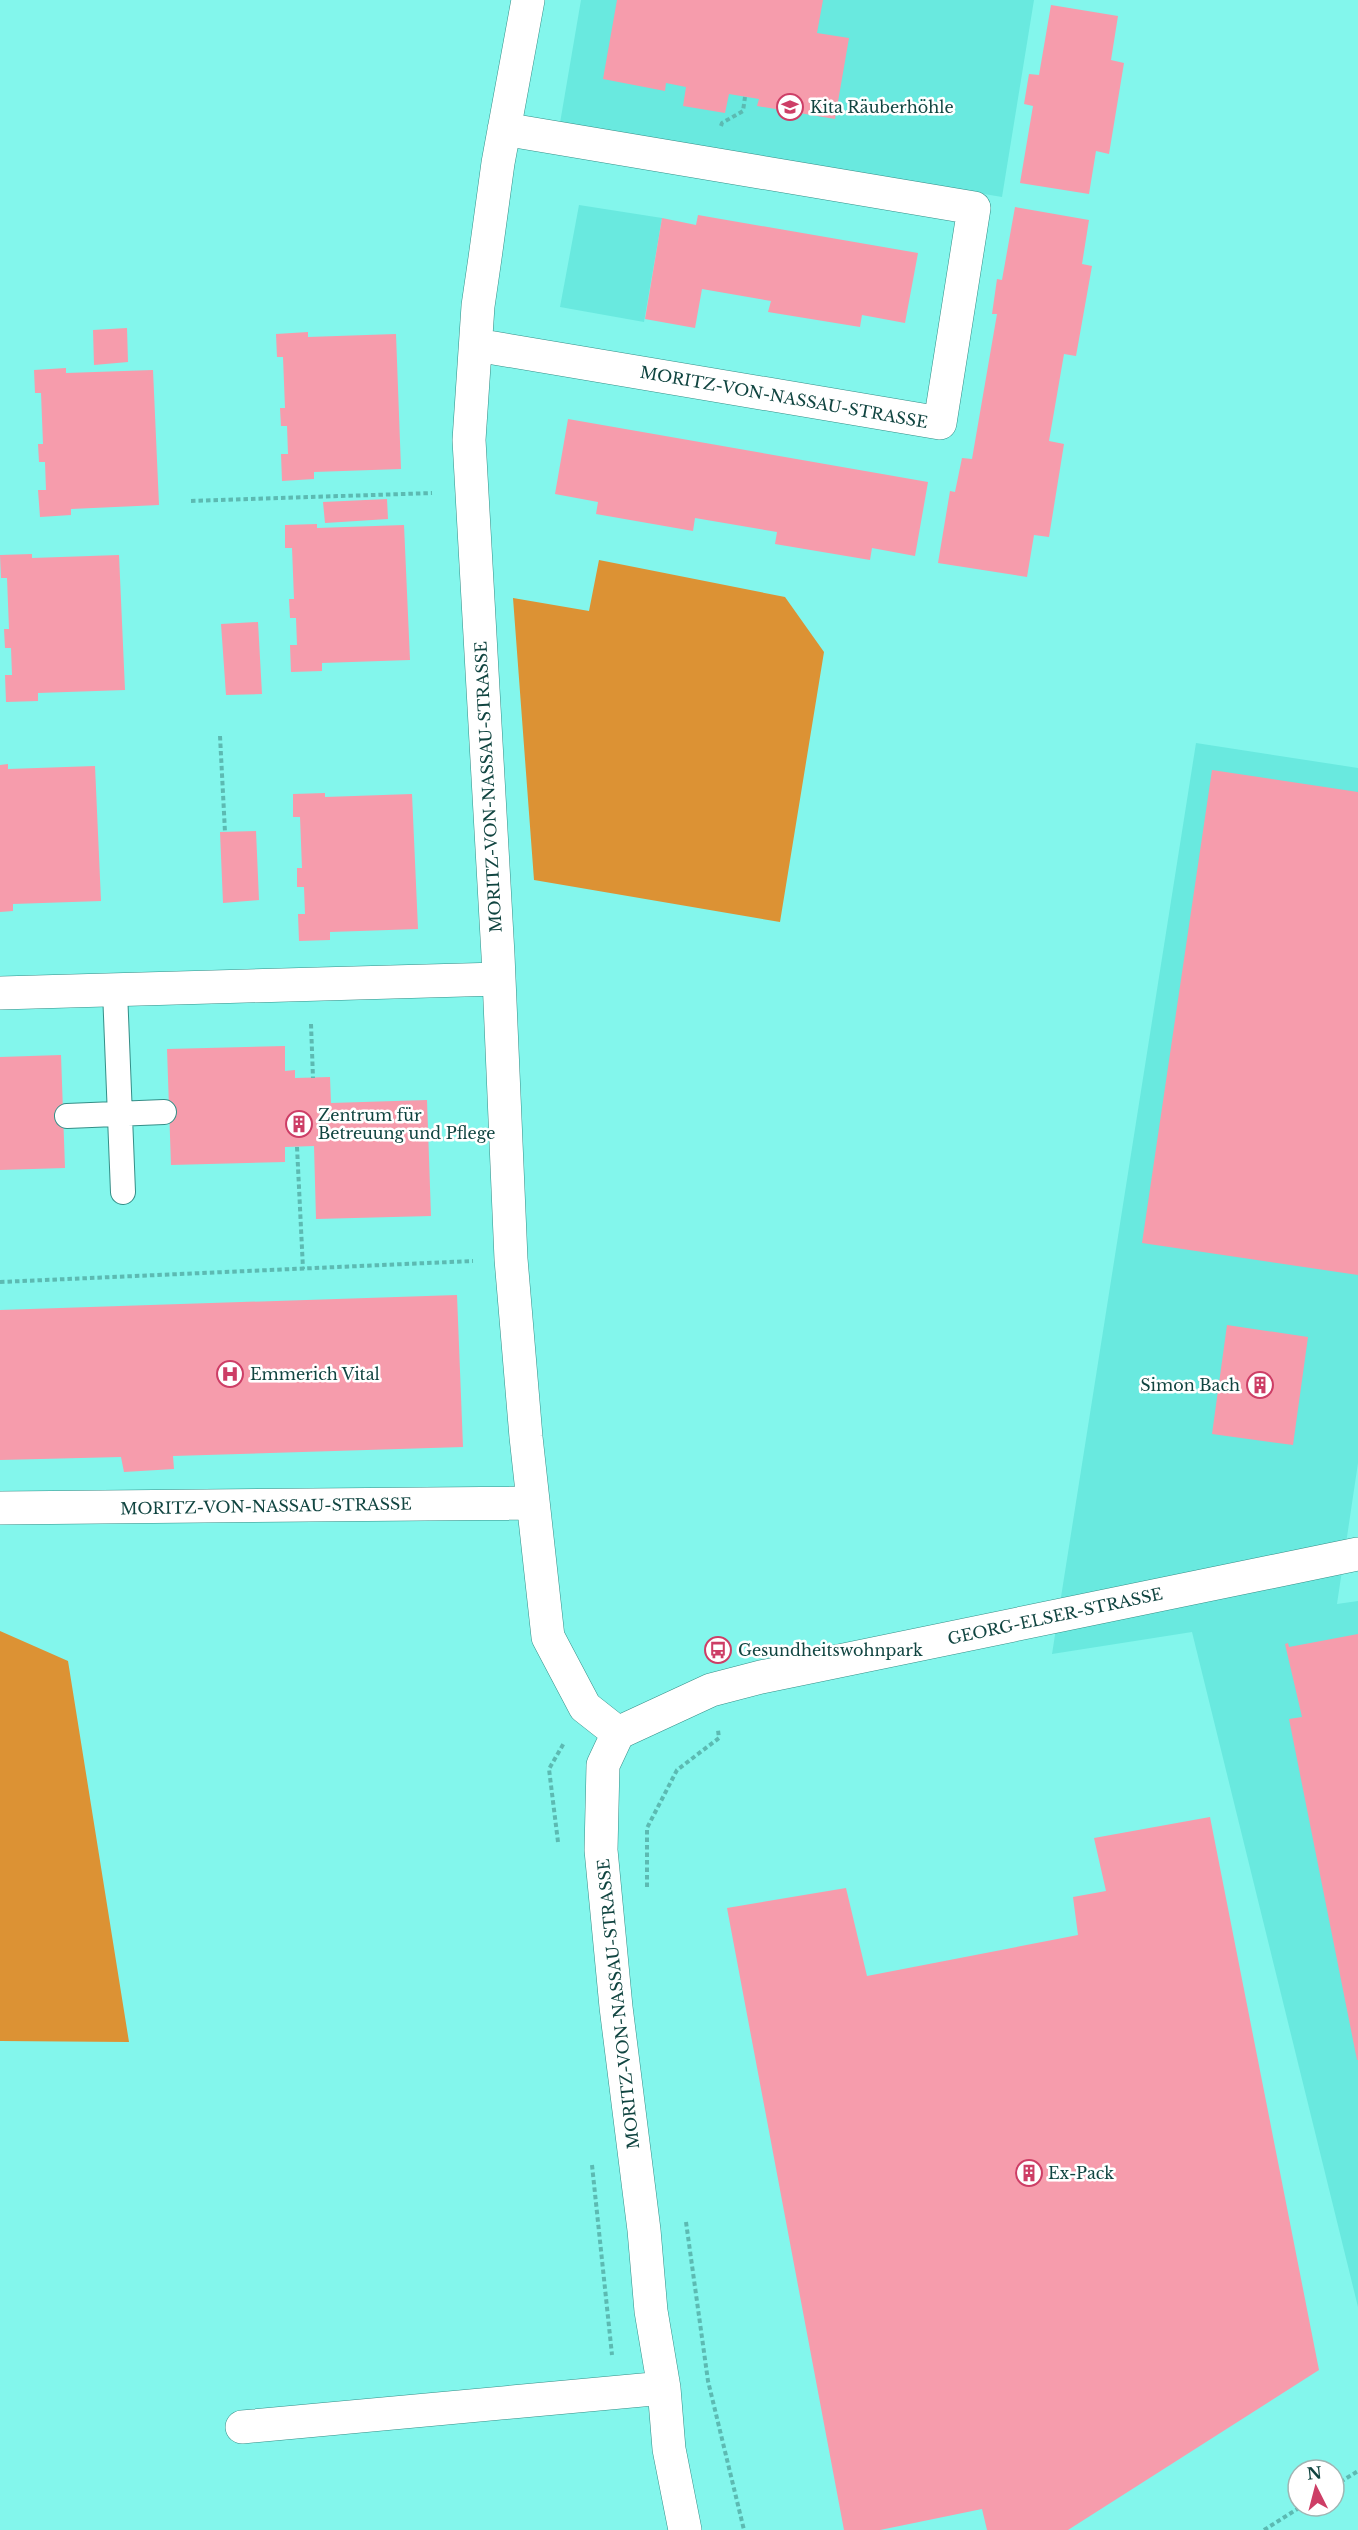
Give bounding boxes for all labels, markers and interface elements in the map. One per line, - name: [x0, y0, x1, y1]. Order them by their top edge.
- school or university icon: Kita Räuberhöhle: [775, 92, 805, 122]
- place label: Kita Räuberhöhle: [810, 97, 954, 117]
- street label: MORITZ-VON-NASSAU-STRASSE: [639, 362, 929, 432]
- street label: MORITZ-VON-NASSAU-STRASSE: [470, 641, 506, 933]
- place label: Zentrum für Betreuung und Pflege: [318, 1105, 495, 1143]
- building icon: Zentrum für Betreuung und Pflege: [284, 1109, 314, 1139]
- hospital icon: Emmerich Vital: [215, 1359, 245, 1389]
- place label: Emmerich Vital: [250, 1364, 380, 1384]
- building icon: Simon Bach: [1245, 1370, 1275, 1400]
- place label: Simon Bach: [1140, 1375, 1240, 1395]
- street label: MORITZ-VON-NASSAU-STRASSE: [120, 1493, 412, 1519]
- street label: GEORG-ELSER-STRASSE: [946, 1583, 1164, 1649]
- bus stop icon: Gesundheitswohnpark: [703, 1635, 733, 1665]
- place label: Gesundheitswohnpark: [738, 1640, 923, 1660]
- street label: MORITZ-VON-NASSAU-STRASSE: [593, 1858, 643, 2150]
- building icon: Ex-Pack: [1014, 2158, 1044, 2188]
- place label: Ex-Pack: [1048, 2163, 1114, 2183]
- north arrow: [1286, 2458, 1346, 2518]
- text: N: [1306, 2462, 1323, 2484]

